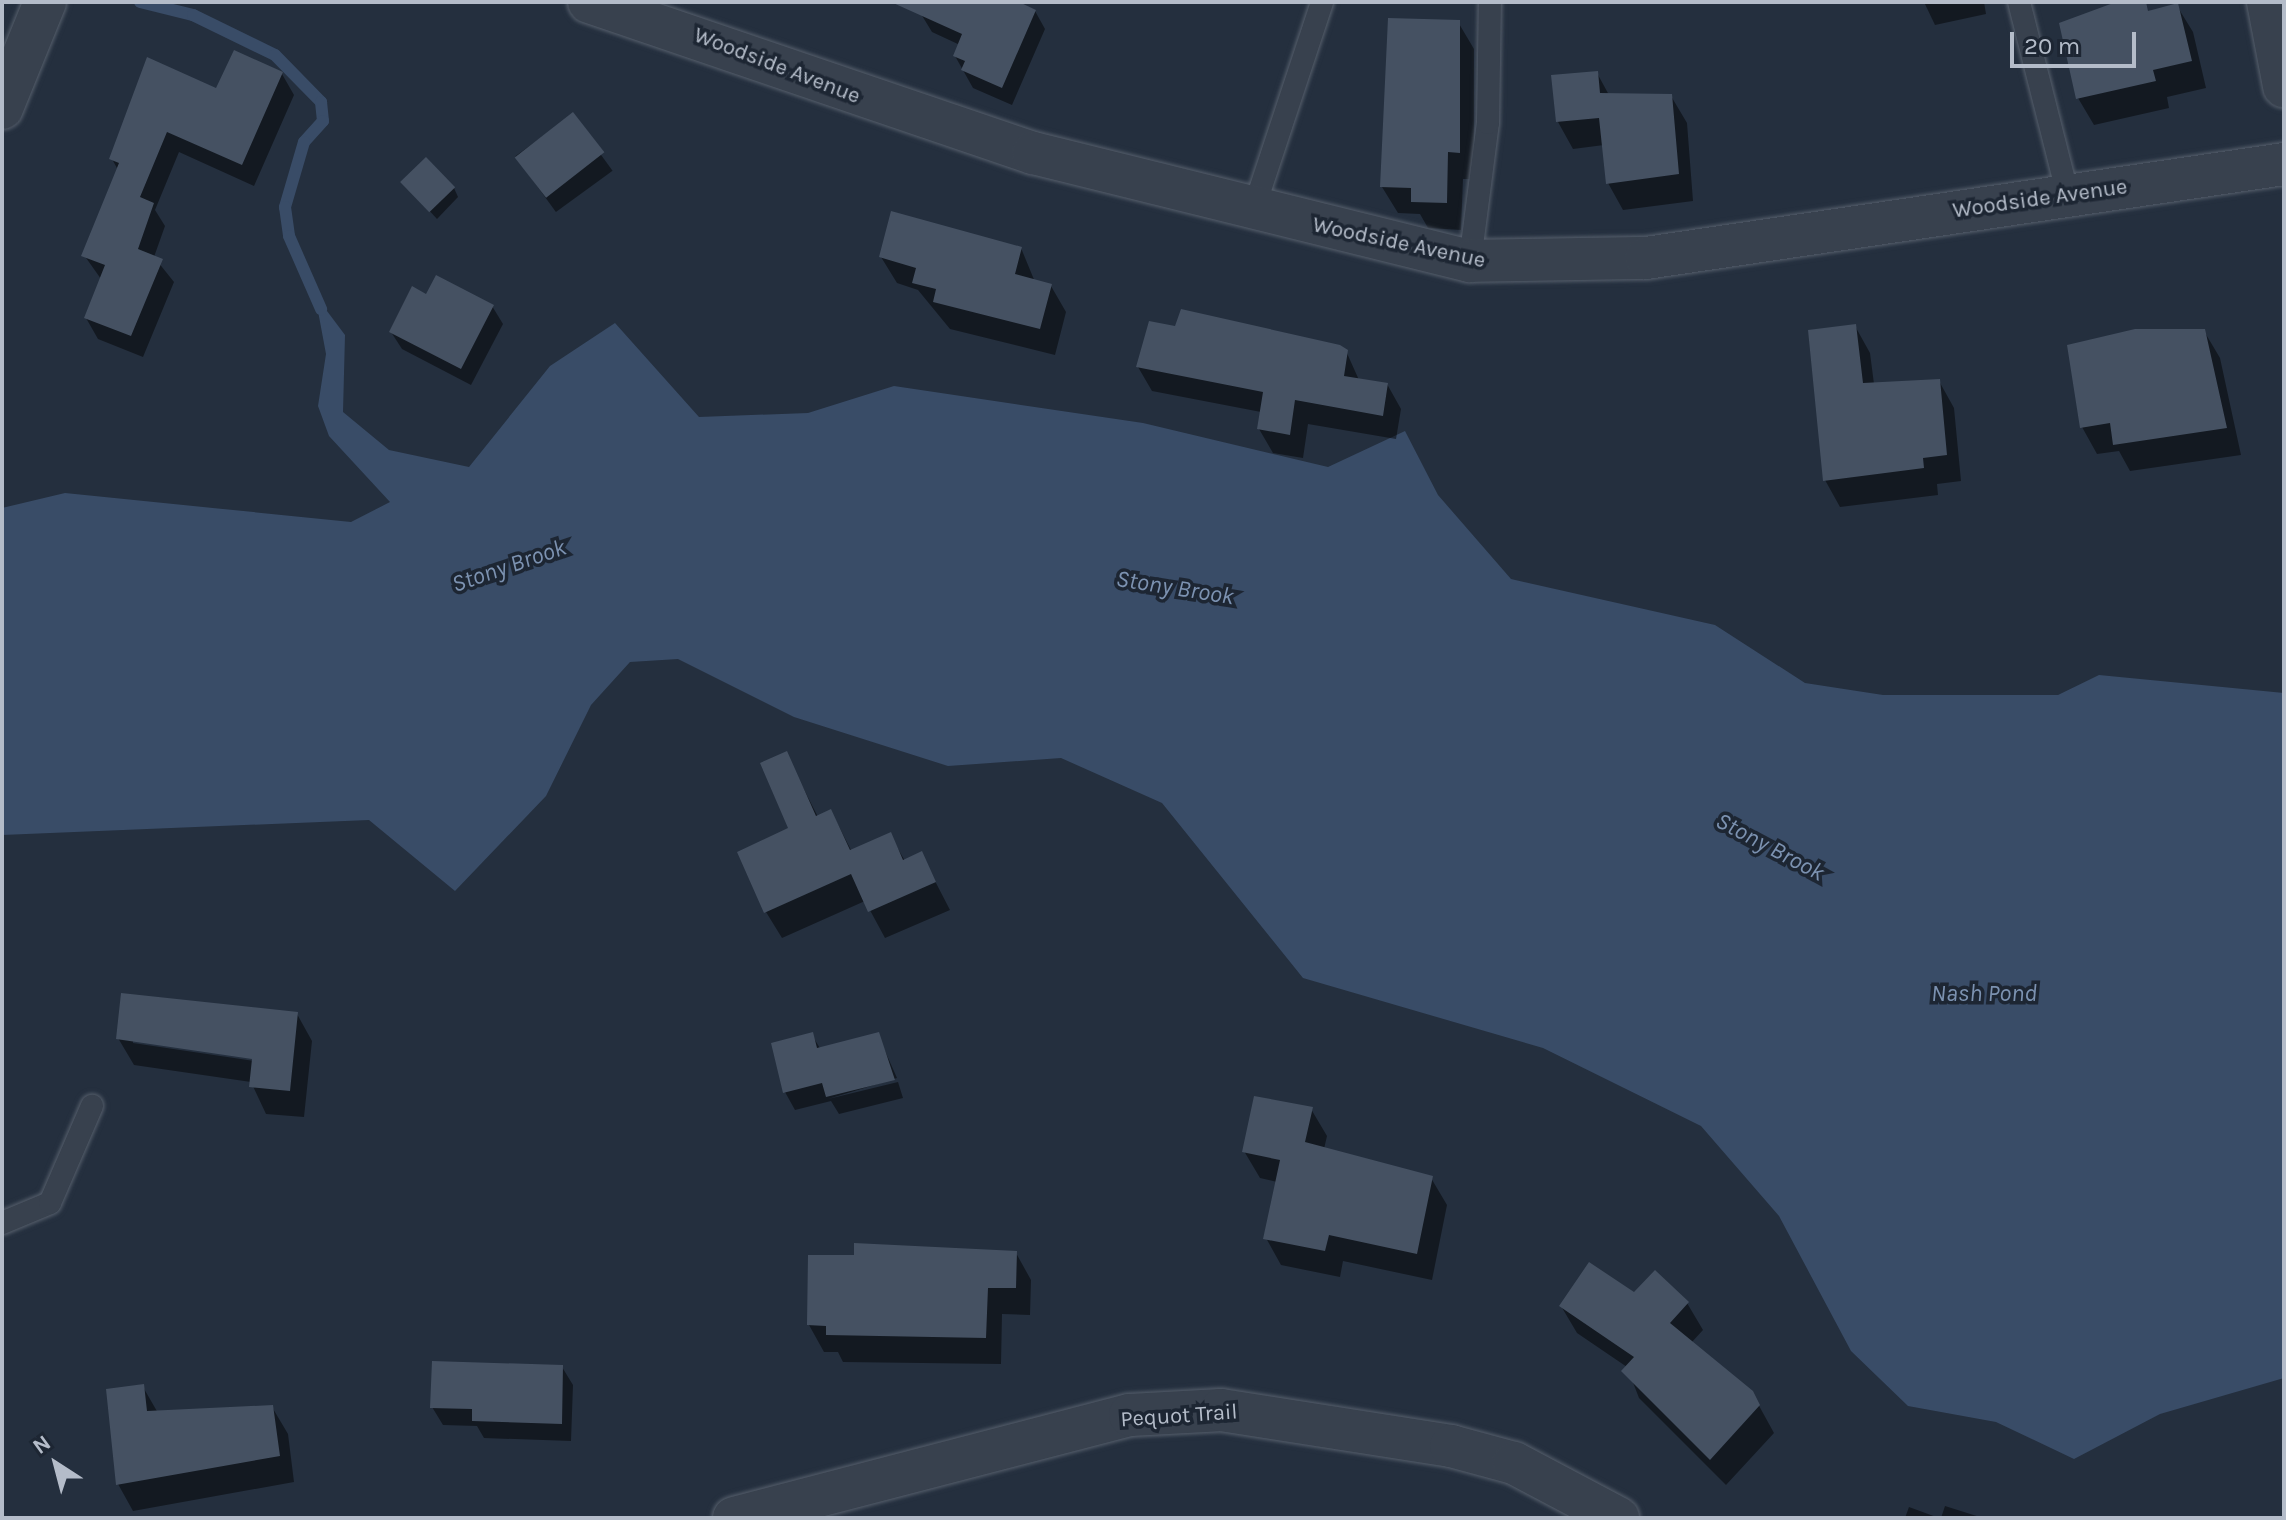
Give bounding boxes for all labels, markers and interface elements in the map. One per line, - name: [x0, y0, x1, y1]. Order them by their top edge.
- scale bar: [2014, 16, 2140, 66]
- street label: Woodside Avenue: [690, 22, 864, 110]
- text: 20 m: [2024, 32, 2080, 60]
- street label: Woodside Avenue: [1951, 174, 2129, 224]
- street label: Woodside Avenue: [1310, 212, 1488, 274]
- water label: Stony Brook: [448, 533, 570, 599]
- water label: Stony Brook: [1114, 564, 1236, 612]
- water label: Stony Brook: [1711, 806, 1829, 888]
- water label: Nash Pond: [1931, 980, 2037, 1008]
- street label: Pequot Trail: [1120, 1399, 1238, 1433]
- north arrow: [16, 1424, 96, 1504]
- text: N: [28, 1429, 56, 1460]

